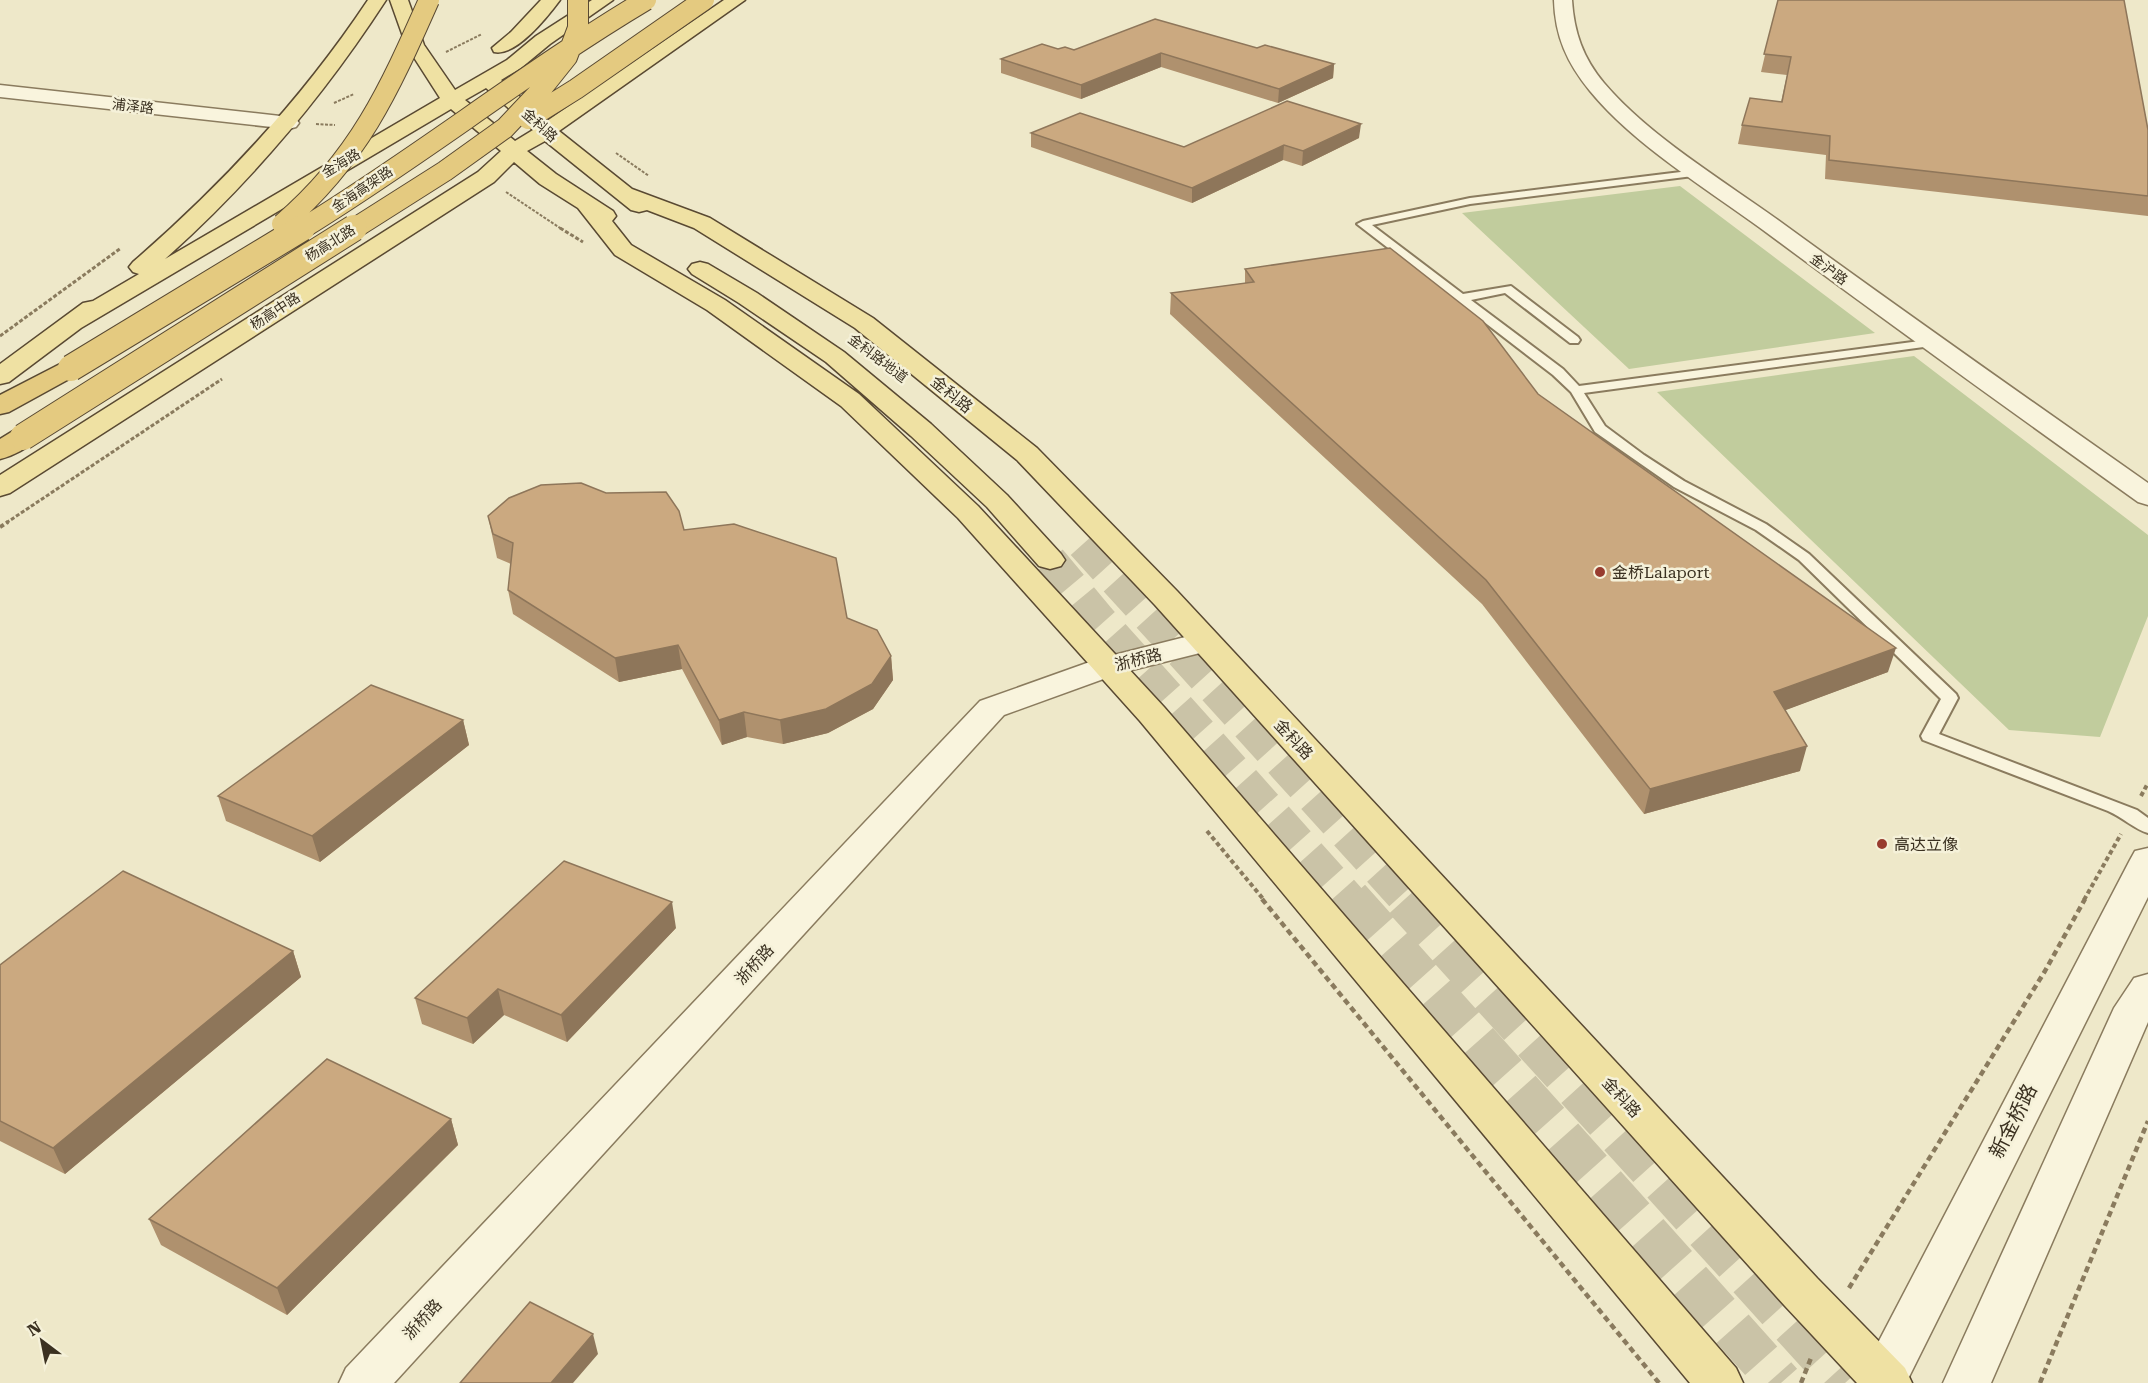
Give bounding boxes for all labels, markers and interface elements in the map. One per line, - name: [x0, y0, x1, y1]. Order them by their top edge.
- street label: 浦泽路: [111, 96, 155, 116]
- street label: 金科路: [519, 105, 561, 145]
- street label: 金海路: [319, 145, 363, 181]
- street label: 金海高架路: [329, 163, 395, 215]
- street label: 杨高北路: [302, 221, 358, 265]
- street label: 金沪路: [1807, 250, 1851, 288]
- street label: 杨高中路: [247, 289, 303, 333]
- street label: 金科路地道: [845, 331, 911, 385]
- street label: 金科路: [927, 372, 976, 417]
- place label: 金桥Lalaport: [1612, 563, 1709, 582]
- marker: 金桥Lalaport: [1593, 565, 1607, 579]
- street label: 浙桥路: [1113, 644, 1164, 675]
- street label: 金科路: [1270, 715, 1317, 763]
- place label: 高达立像: [1894, 835, 1958, 854]
- marker: 高达立像: [1875, 837, 1889, 851]
- street label: 浙桥路: [731, 940, 778, 988]
- street label: 金科路: [1598, 1073, 1645, 1121]
- street label: 新金桥路: [1984, 1080, 2042, 1162]
- street label: 浙桥路: [399, 1295, 446, 1343]
- north arrow: [12, 1311, 72, 1371]
- text: N: [24, 1317, 45, 1340]

